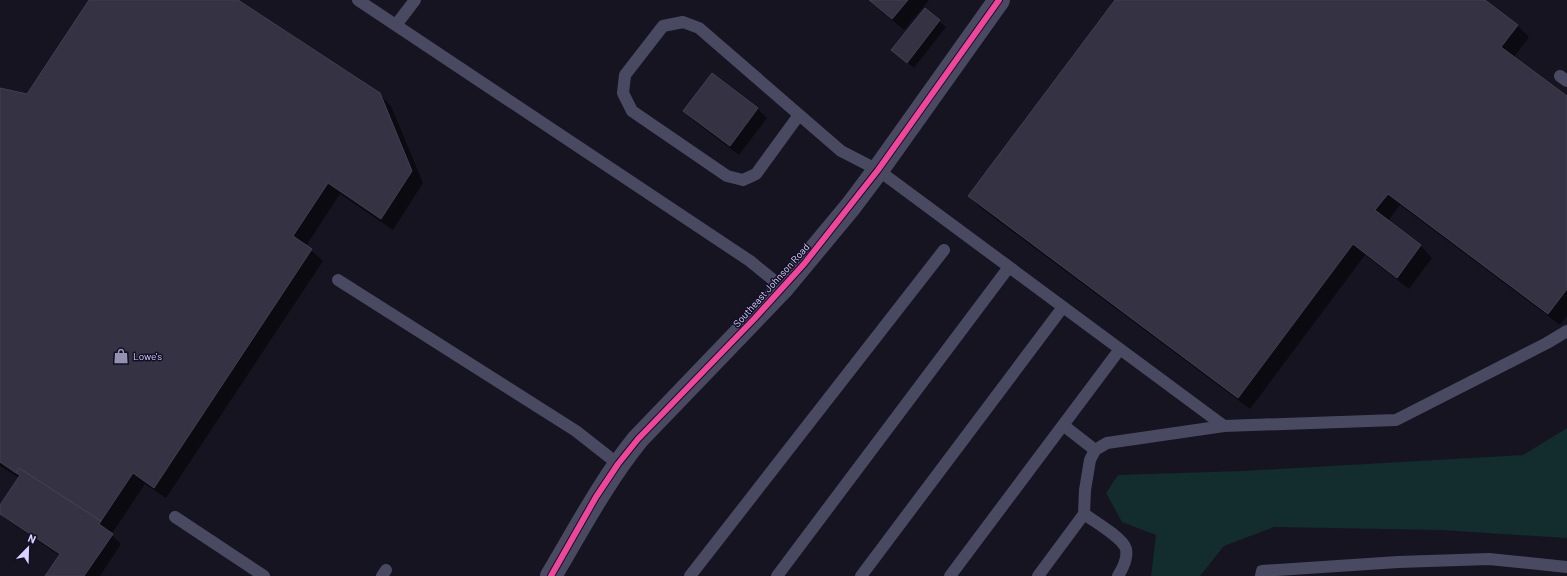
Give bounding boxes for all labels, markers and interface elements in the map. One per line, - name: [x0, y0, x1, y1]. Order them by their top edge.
- street label: Southeast Johnson Road: [730, 241, 812, 329]
- shop icon: Lowe's: [112, 347, 130, 365]
- place label: Lowe's: [133, 350, 162, 362]
- north arrow: [8, 528, 48, 568]
- text: N: [26, 531, 38, 546]

